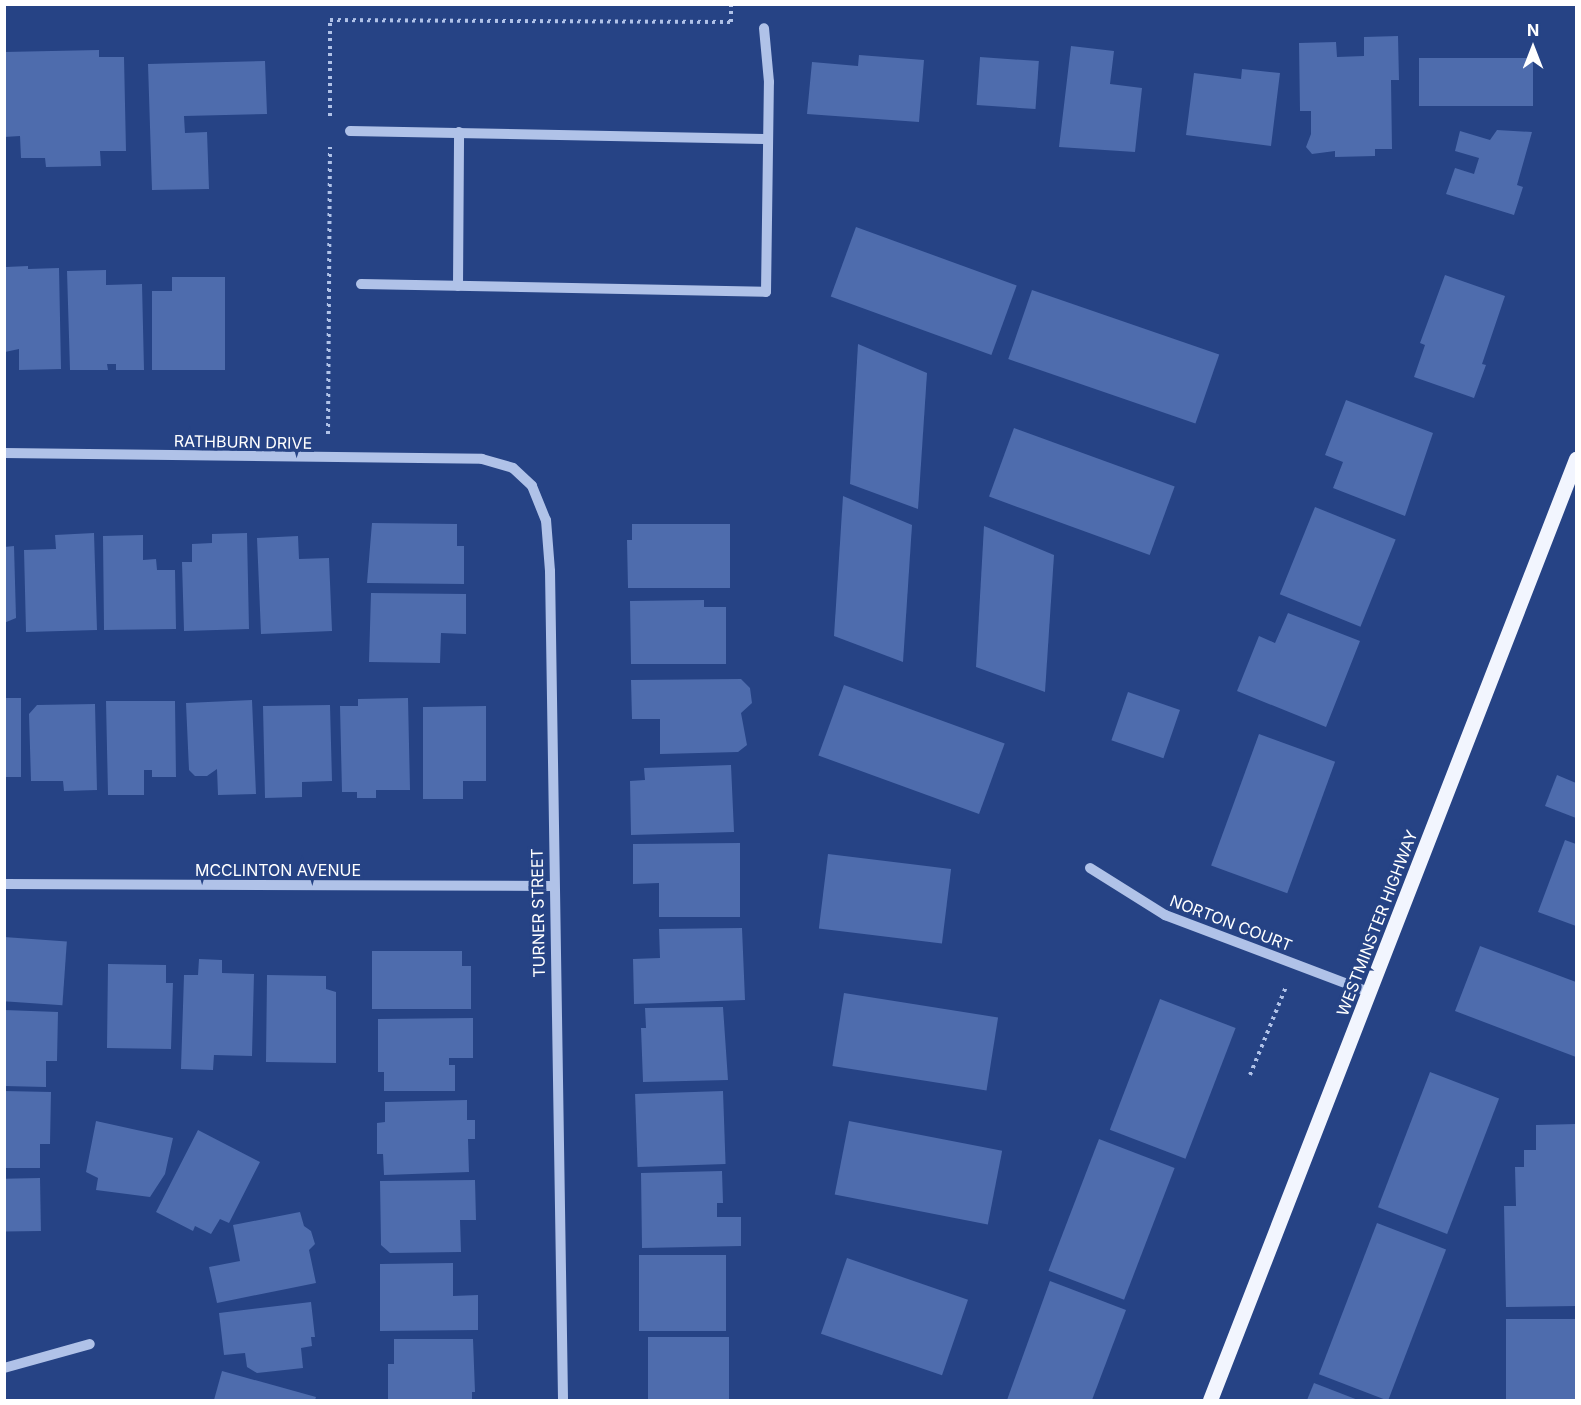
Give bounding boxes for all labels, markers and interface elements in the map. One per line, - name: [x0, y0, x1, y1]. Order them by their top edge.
- north arrow: [1503, 18, 1563, 78]
- text: N: [1527, 20, 1539, 40]
- street label: RATHBURN DRIVE: [174, 431, 312, 453]
- street label: WESTMINSTER HIGHWAY: [1333, 827, 1421, 1019]
- street label: TURNER STREET: [527, 848, 549, 978]
- street label: MCCLINTON AVENUE: [195, 860, 361, 880]
- street label: NORTON COURT: [1167, 891, 1295, 955]

